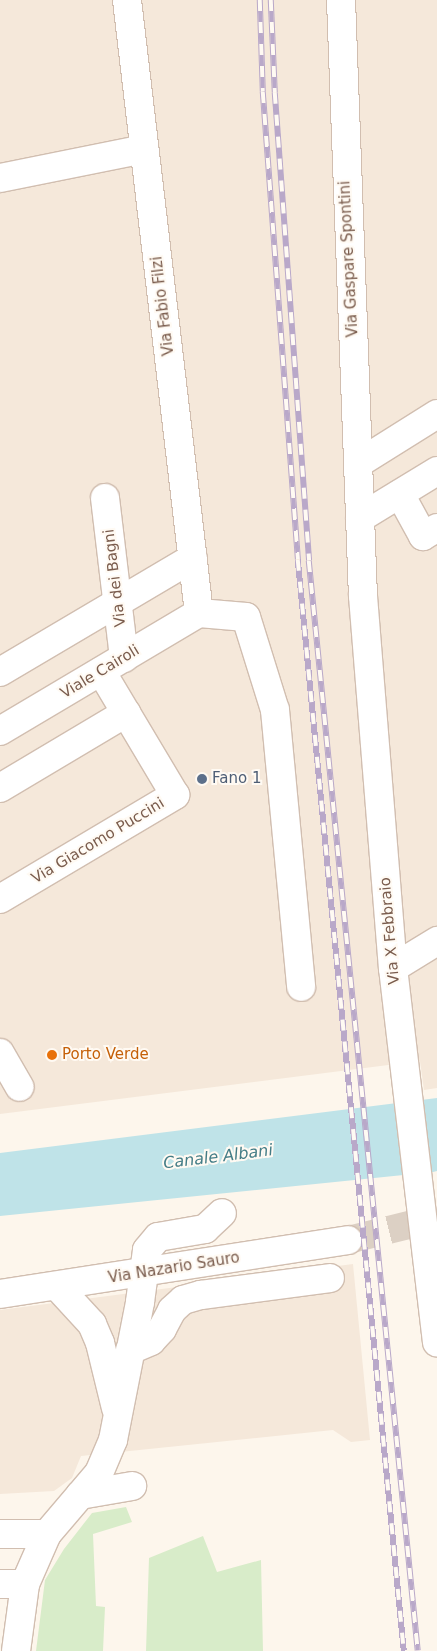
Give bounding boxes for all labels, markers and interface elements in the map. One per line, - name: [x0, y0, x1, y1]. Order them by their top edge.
- street label: Via Gaspare Spontini: [336, 180, 362, 338]
- street label: Via Fabio Filzi: [148, 255, 178, 357]
- street label: Via dei Bagni: [100, 528, 130, 628]
- street label: Viale Cairoli: [57, 641, 143, 703]
- place label: Fano 1: [212, 770, 261, 788]
- marker: Fano 1: [196, 773, 208, 785]
- street label: Via Giacomo Puccini: [28, 794, 168, 888]
- street label: Via X Febbraio: [376, 876, 404, 986]
- place label: Porto Verde: [62, 1046, 149, 1064]
- marker: Porto Verde: [46, 1049, 58, 1061]
- water label: Canale Albani: [162, 1141, 274, 1173]
- street label: Via Nazario Sauro: [107, 1249, 241, 1287]

